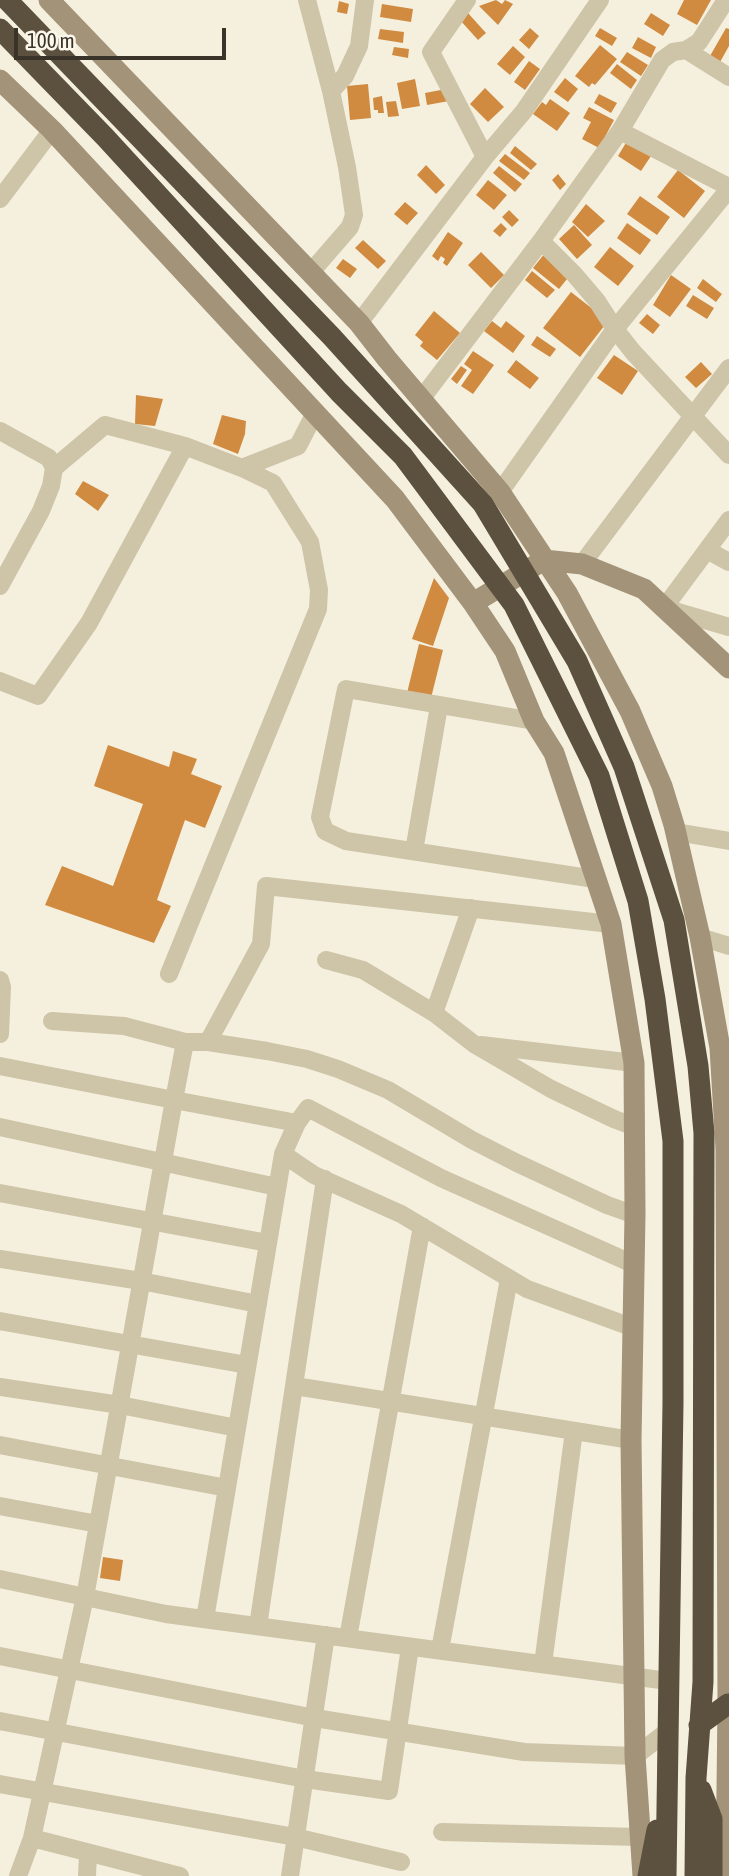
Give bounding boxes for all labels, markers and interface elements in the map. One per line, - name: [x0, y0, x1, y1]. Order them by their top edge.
- scale bar: [18, 14, 229, 58]
- text: 100 m: [27, 28, 75, 52]

